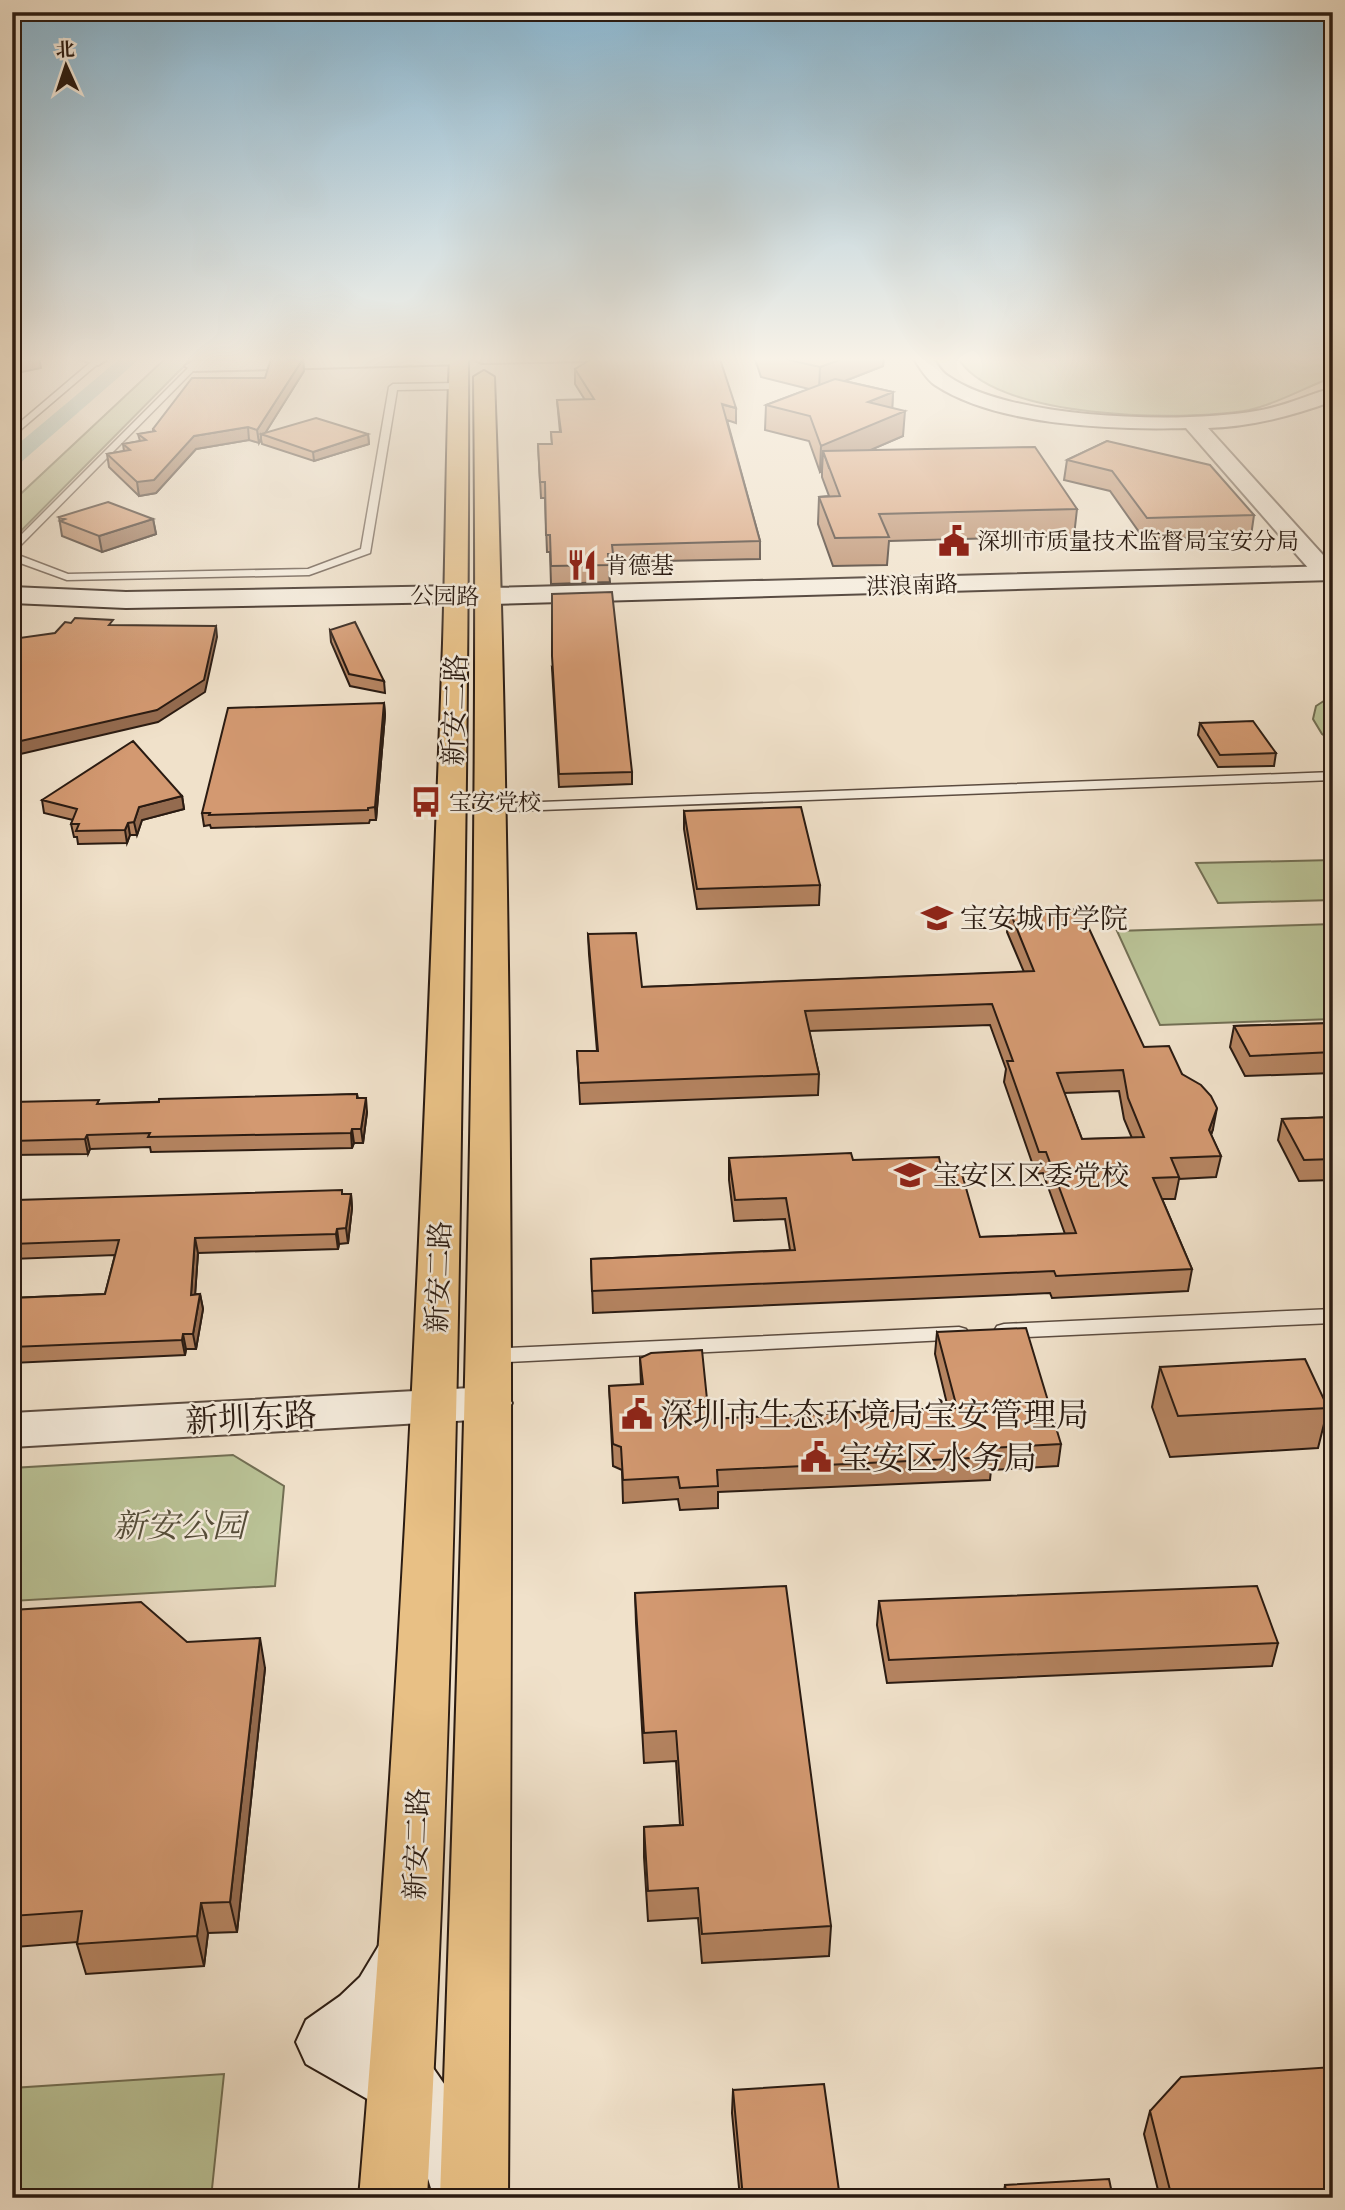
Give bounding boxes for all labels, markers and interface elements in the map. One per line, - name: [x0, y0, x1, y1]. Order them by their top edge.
- north arrow: [32, 32, 102, 102]
- text: 北: [55, 39, 75, 63]
- public building icon: 深圳市质量技术监督局宝安分局: [937, 524, 971, 558]
- place label: 深圳市质量技术监督局宝安分局: [977, 528, 1299, 557]
- restaurant icon: 肯德基: [565, 548, 599, 582]
- place label: 肯德基: [605, 552, 674, 581]
- street label: 洪浪南路: [866, 570, 959, 603]
- street label: 公园路: [410, 582, 480, 613]
- street label: 新安二路: [436, 653, 475, 767]
- bus stop icon: 宝安党校: [409, 785, 443, 819]
- place label: 宝安党校: [449, 789, 541, 818]
- school or university icon: 宝安城市学院: [920, 901, 954, 935]
- place label: 宝安城市学院: [960, 902, 1128, 937]
- school or university icon: 宝安区区委党校: [893, 1158, 927, 1192]
- place label: 宝安区区委党校: [933, 1159, 1129, 1194]
- street label: 新安二路: [420, 1220, 459, 1334]
- street label: 新圳东路: [184, 1396, 318, 1443]
- place label: 深圳市生态环境局宝安管理局: [660, 1396, 1089, 1437]
- public building icon: 深圳市生态环境局宝安管理局: [620, 1397, 654, 1431]
- place label: 宝安区水务局: [839, 1439, 1037, 1480]
- public building icon: 宝安区水务局: [799, 1440, 833, 1474]
- park label: 新安公园: [113, 1507, 250, 1548]
- street label: 新安二路: [398, 1787, 437, 1901]

